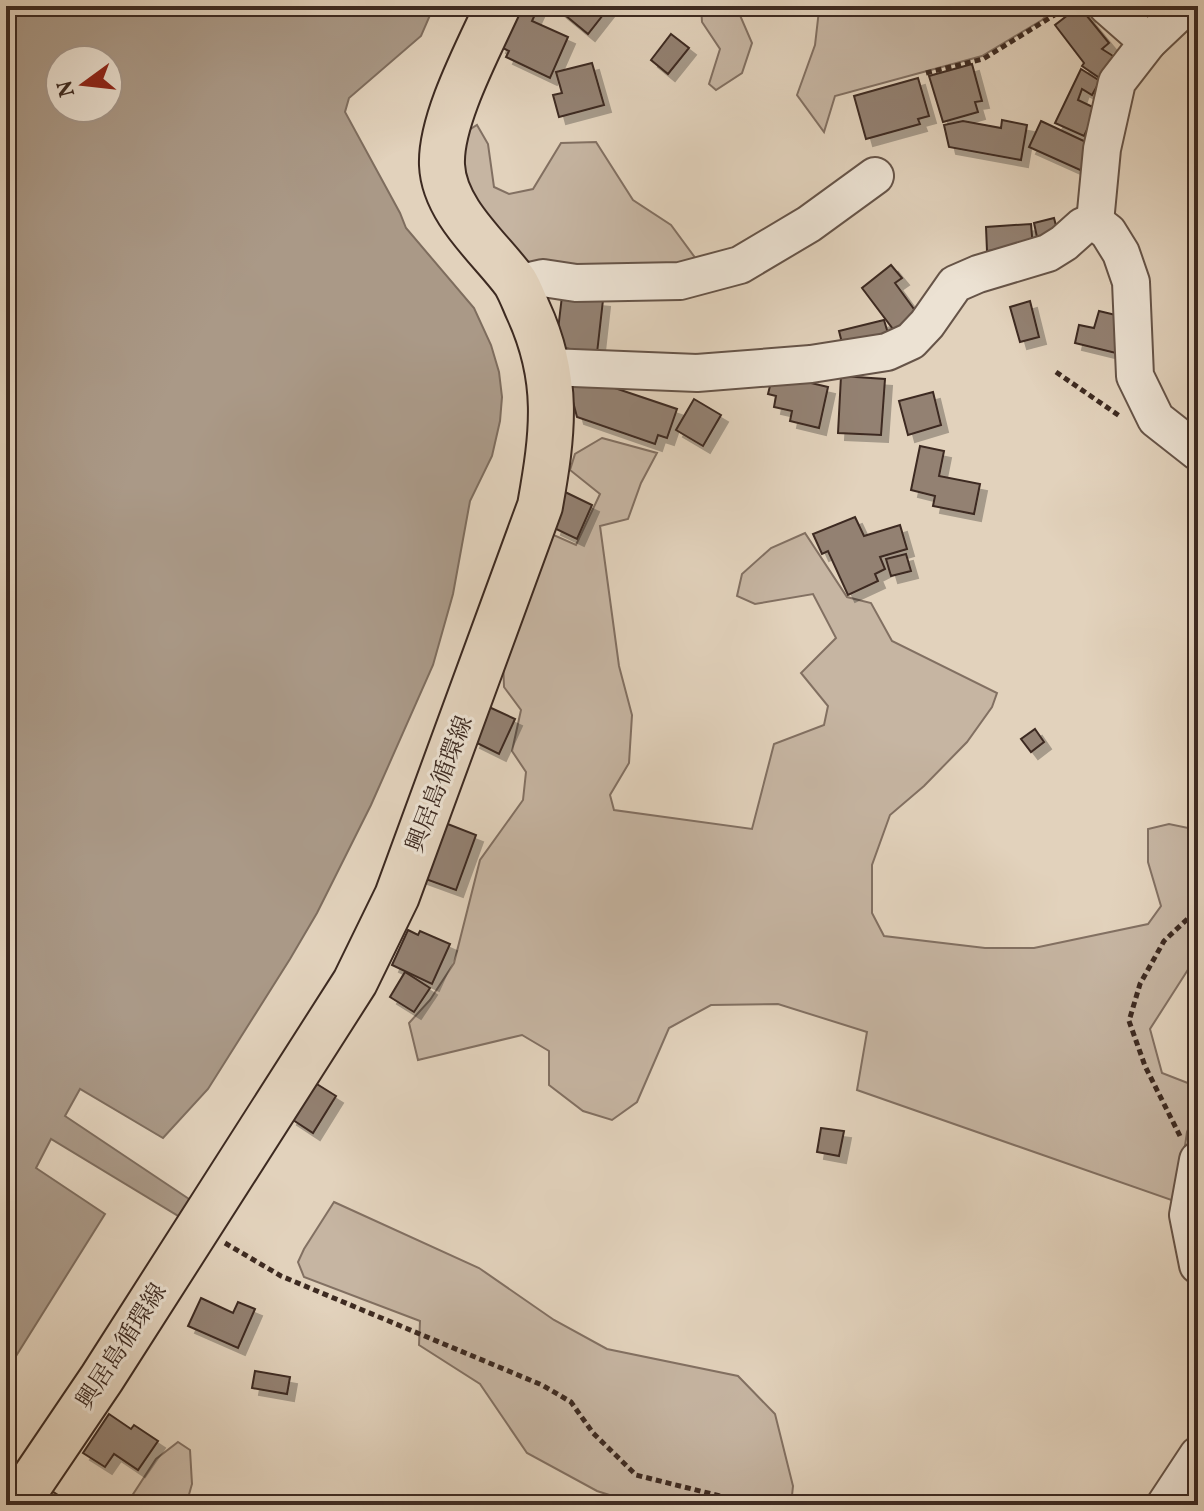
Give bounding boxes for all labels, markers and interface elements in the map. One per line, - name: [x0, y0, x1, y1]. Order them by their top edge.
- north arrow: [44, 44, 124, 124]
- text: N: [50, 77, 84, 100]
- street label: 興居島循環線: [399, 711, 483, 858]
- street label: 興居島循環線: [69, 1277, 176, 1417]

